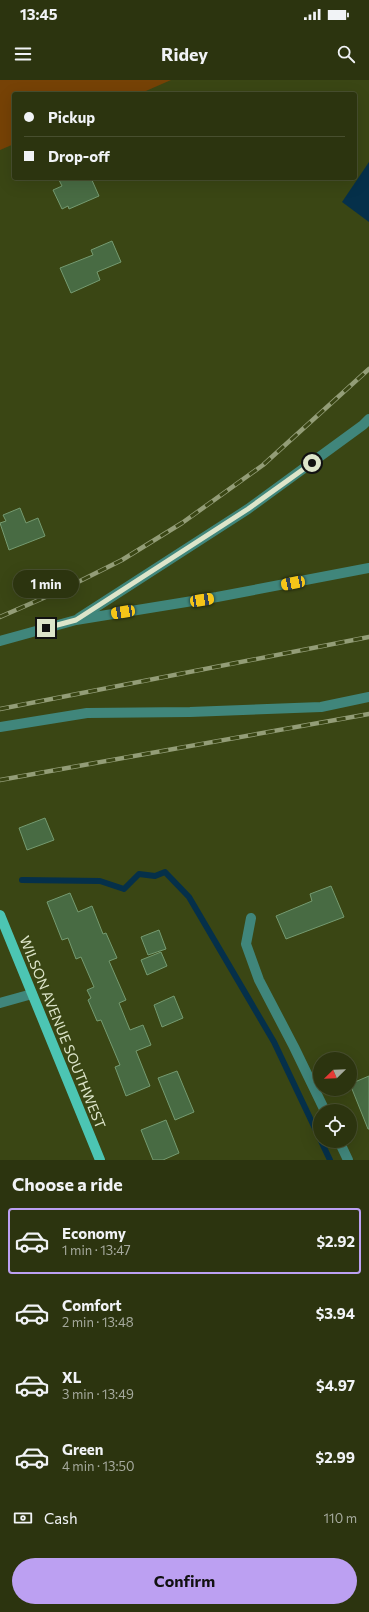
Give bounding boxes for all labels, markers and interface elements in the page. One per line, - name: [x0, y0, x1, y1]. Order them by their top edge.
- text: 13:45: [20, 5, 57, 23]
- icon: menu: [12, 43, 34, 65]
- text: Ridey: [161, 43, 208, 65]
- icon: search: [335, 43, 357, 65]
- text: Pickup: [48, 108, 95, 126]
- text: Drop-off: [48, 147, 110, 165]
- route start: [303, 454, 321, 472]
- callout: 1 min: [13, 570, 79, 598]
- car: [280, 575, 306, 591]
- text: 1 min: [31, 576, 61, 592]
- car: [189, 592, 215, 608]
- car: [110, 604, 136, 620]
- route end: [37, 619, 55, 637]
- street label: WILSON AVENUE SOUTHWEST: [16, 933, 110, 1131]
- north arrow: [313, 1052, 357, 1096]
- map controls: [313, 1052, 357, 1148]
- button: locate: [313, 1104, 357, 1148]
- text: Choose a ride: [12, 1173, 123, 1195]
- icon: car: [14, 1223, 50, 1259]
- text: Economy: [62, 1224, 126, 1242]
- text: $2.92: [316, 1232, 355, 1250]
- text: 1 min · 13:47: [62, 1242, 131, 1258]
- icon: car: [14, 1295, 50, 1331]
- text: Comfort: [62, 1296, 122, 1314]
- text: $3.94: [316, 1304, 355, 1322]
- text: 2 min · 13:48: [62, 1314, 134, 1330]
- icon: car: [14, 1367, 50, 1403]
- text: XL: [62, 1368, 81, 1386]
- text: $4.97: [316, 1376, 355, 1394]
- text: 3 min · 13:49: [62, 1386, 134, 1402]
- icon: car: [14, 1439, 50, 1475]
- text: Green: [62, 1440, 103, 1458]
- text: $2.99: [316, 1448, 355, 1466]
- text: 4 min · 13:50: [62, 1458, 134, 1474]
- icon: cash: [12, 1507, 34, 1529]
- text: Cash: [44, 1509, 78, 1527]
- text: 110 m: [324, 1510, 357, 1526]
- button: Confirm: [12, 1558, 357, 1604]

